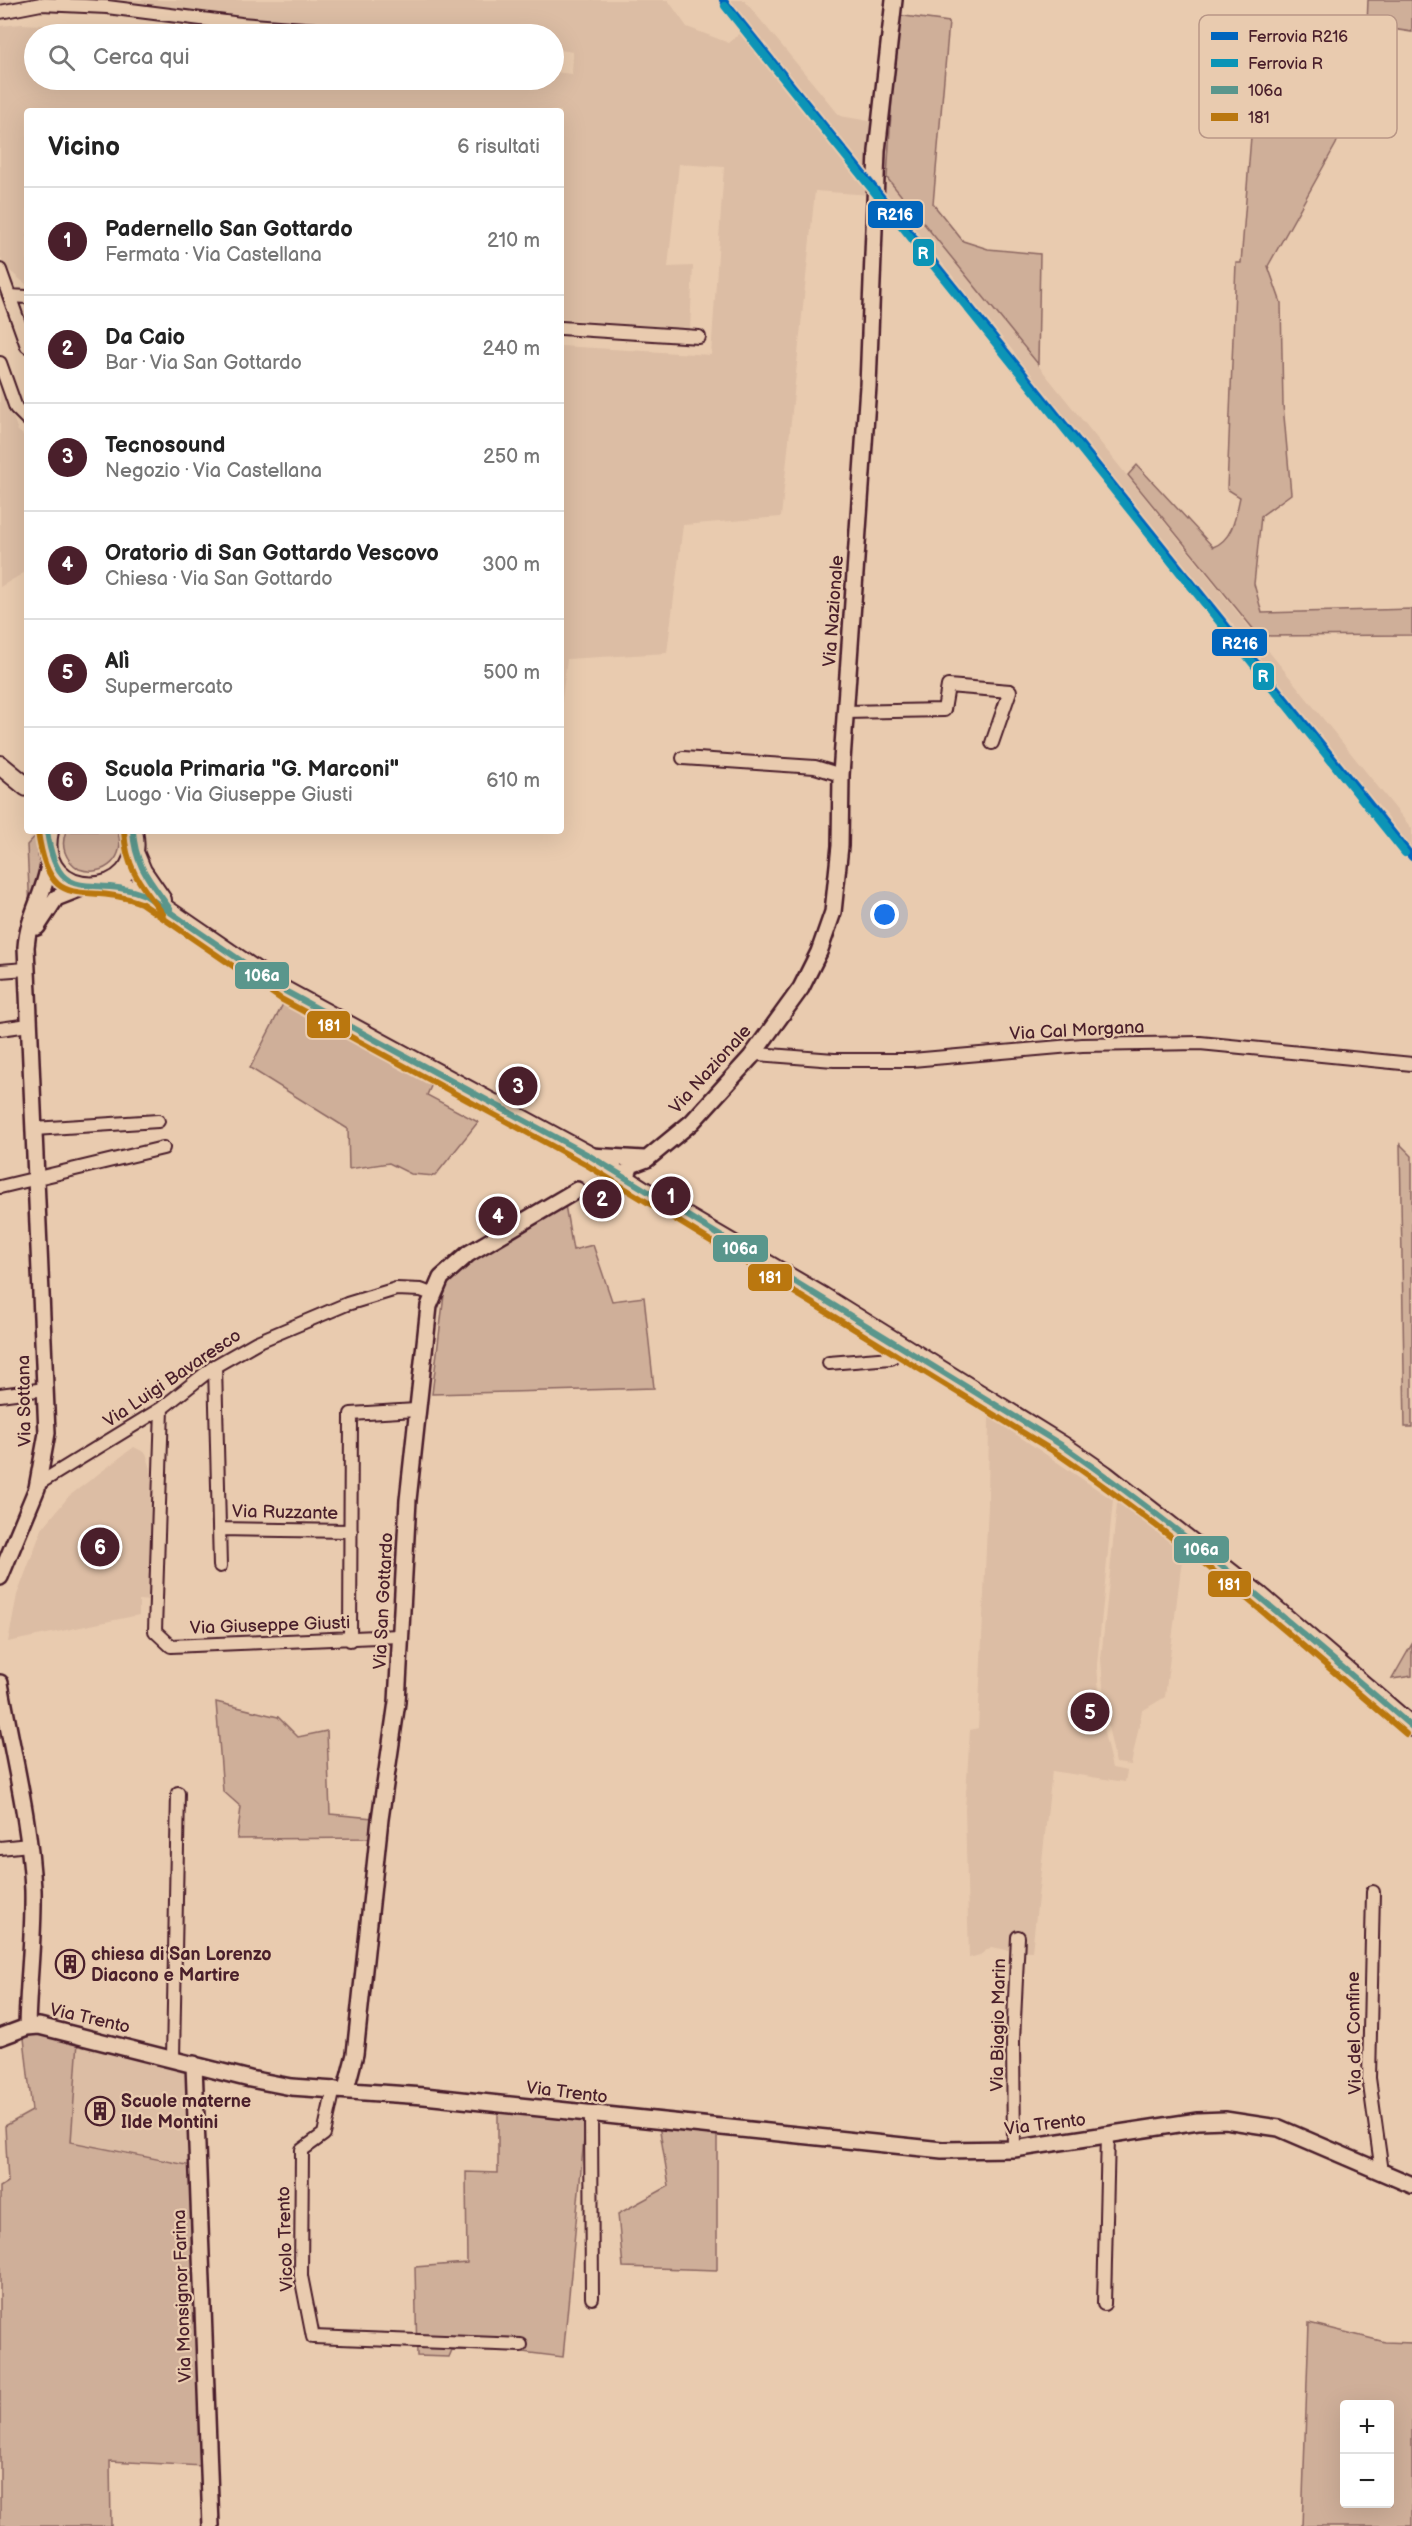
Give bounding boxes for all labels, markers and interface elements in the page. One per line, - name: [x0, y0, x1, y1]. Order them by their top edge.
- legend: [1199, 15, 1397, 138]
- search box: [24, 24, 564, 90]
- text: Ferrovia R216: [1248, 28, 1348, 47]
- icon: search: [45, 41, 78, 74]
- text: Cerca qui: [93, 44, 190, 71]
- text: Ferrovia R: [1248, 55, 1323, 74]
- text: 106a: [1248, 82, 1282, 101]
- text: 181: [1248, 109, 1270, 128]
- text: Vicino: [48, 132, 120, 163]
- text: 6 risultati: [457, 135, 540, 159]
- line badge: R216: [867, 200, 924, 229]
- text: R216: [877, 206, 914, 225]
- text: Padernello San Gottardo: [105, 216, 353, 243]
- text: 1: [63, 229, 72, 253]
- text: 210 m: [487, 229, 540, 253]
- line badge: R: [912, 238, 935, 267]
- text: Fermata · Via Castellana: [105, 243, 322, 267]
- text: R: [918, 245, 929, 264]
- text: Da Caio: [105, 324, 185, 351]
- text: 2: [62, 337, 73, 361]
- text: 240 m: [483, 337, 540, 361]
- text: Bar · Via San Gottardo: [105, 351, 302, 375]
- text: Tecnosound: [105, 432, 225, 459]
- text: 3: [62, 445, 73, 469]
- text: 250 m: [483, 445, 540, 469]
- text: Negozio · Via Castellana: [105, 459, 322, 483]
- text: Oratorio di San Gottardo Vescovo: [105, 540, 439, 567]
- text: 4: [62, 553, 73, 577]
- text: 300 m: [482, 553, 540, 577]
- street label: Via Nazionale: [819, 554, 848, 668]
- text: Chiesa · Via San Gottardo: [105, 567, 333, 591]
- line badge: R216: [1211, 628, 1268, 657]
- text: R216: [1222, 635, 1259, 654]
- text: Alì: [105, 648, 129, 675]
- text: 5: [62, 661, 73, 685]
- text: 500 m: [483, 661, 540, 685]
- line badge: R: [1252, 662, 1275, 691]
- text: R: [1258, 668, 1269, 687]
- text: Supermercato: [105, 675, 233, 699]
- text: Scuola Primaria "G. Marconi": [105, 756, 399, 783]
- text: 6: [61, 769, 74, 793]
- text: 610 m: [486, 769, 540, 793]
- text: Luogo · Via Giuseppe Giusti: [105, 783, 353, 807]
- your location: [870, 900, 899, 929]
- line badge: 106a: [234, 961, 290, 990]
- text: 106a: [244, 967, 280, 986]
- line badge: 181: [306, 1010, 351, 1039]
- street label: Via Cal Morgana: [1009, 1016, 1145, 1045]
- text: 181: [317, 1017, 341, 1036]
- street label: Via Nazionale: [665, 1020, 756, 1118]
- pin: 3: [498, 1064, 538, 1108]
- pin: 1: [652, 1174, 690, 1218]
- pin: 2: [582, 1176, 622, 1222]
- pin: 4: [478, 1194, 518, 1238]
- line badge: 106a: [712, 1234, 769, 1263]
- text: 106a: [722, 1240, 758, 1259]
- line badge: 181: [747, 1263, 793, 1292]
- text: 181: [758, 1269, 782, 1288]
- street label: Via Luigi Bavaresco: [100, 1325, 245, 1432]
- street label: Via Sottana: [13, 1355, 36, 1447]
- street label: Via Ruzzante: [232, 1501, 339, 1524]
- pin: 6: [80, 1524, 120, 1570]
- street label: Via San Gottardo: [369, 1532, 398, 1670]
- line badge: 106a: [1173, 1535, 1230, 1564]
- text: 106a: [1183, 1541, 1219, 1560]
- line badge: 181: [1207, 1570, 1252, 1598]
- text: 181: [1217, 1576, 1241, 1595]
- street label: Via Giuseppe Giusti: [189, 1612, 351, 1639]
- pin: 5: [1070, 1690, 1110, 1734]
- place label: chiesa di San Lorenzo Diacono e Martire: [91, 1944, 272, 1986]
- building icon: chiesa di San Lorenzo Diacono e Martire: [54, 1948, 86, 1980]
- street label: Via Biagio Marin: [987, 1958, 1010, 2092]
- street label: Via del Confine: [1343, 1971, 1366, 2095]
- street label: Via Trento: [48, 1999, 132, 2038]
- street label: Via Trento: [525, 2077, 609, 2108]
- place label: Scuole materne Ilde Montini: [121, 2091, 251, 2133]
- building icon: Scuole materne Ilde Montini: [84, 2095, 116, 2127]
- street label: Via Trento: [1003, 2109, 1087, 2140]
- street label: Vicolo Trento: [273, 2186, 298, 2292]
- street label: Via Monsignor Farina: [169, 2209, 196, 2383]
- map controls: [1340, 2400, 1394, 2508]
- button: +: [1340, 2400, 1394, 2454]
- button: −: [1340, 2454, 1394, 2508]

